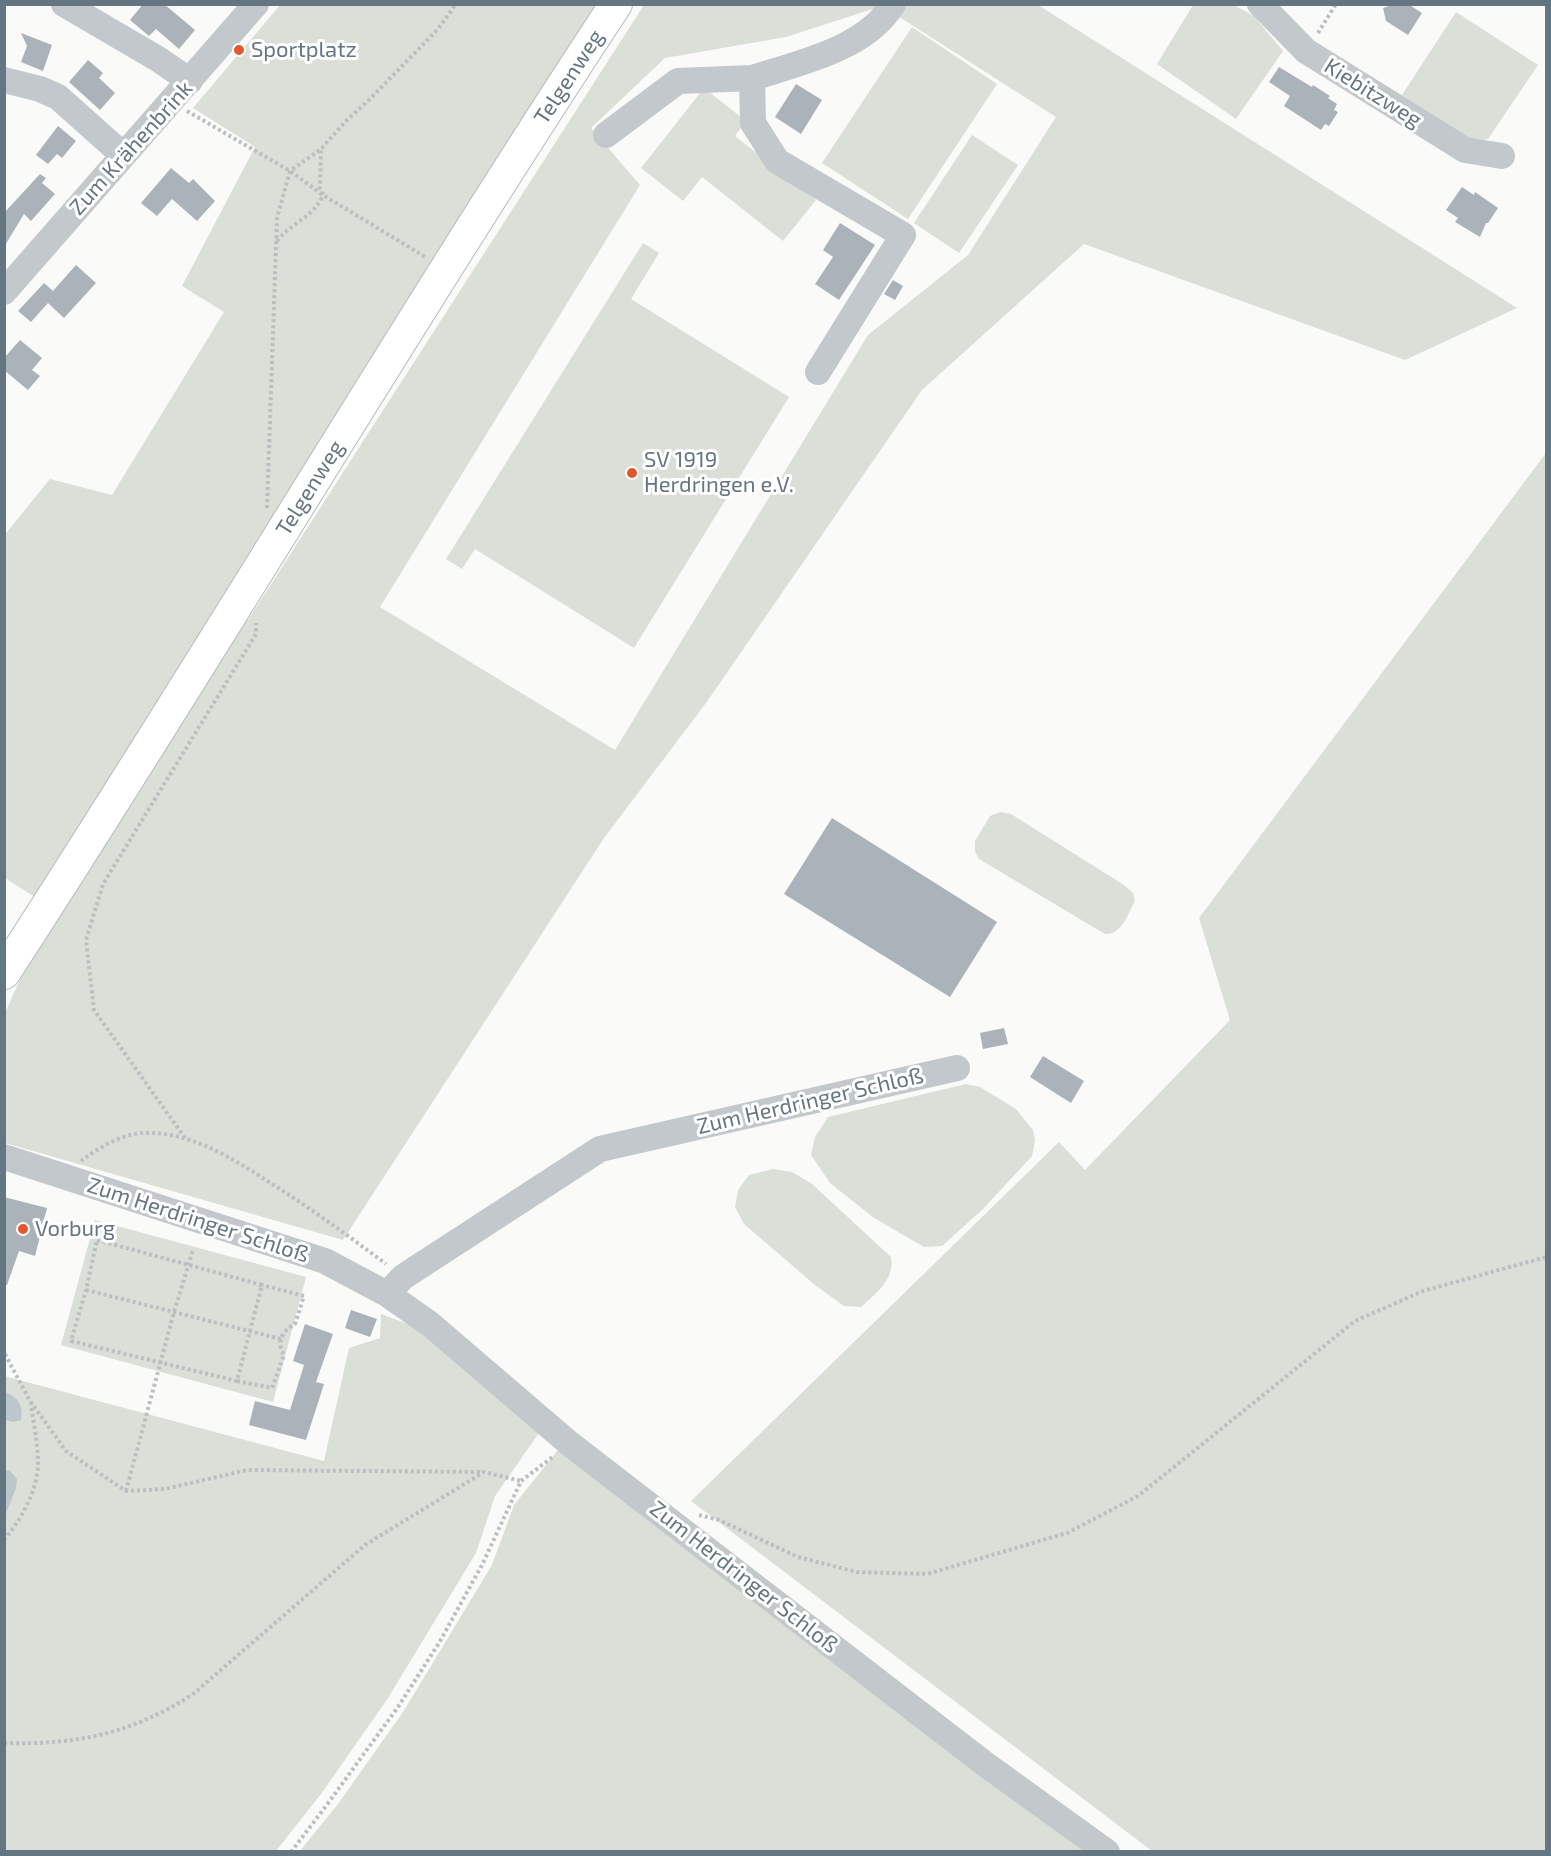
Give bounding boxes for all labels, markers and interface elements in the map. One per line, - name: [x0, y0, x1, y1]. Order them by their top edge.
- street label: Telgenweg: [529, 25, 609, 129]
- place label: Sportplatz: [251, 37, 357, 63]
- marker: Sportplatz: [232, 43, 246, 57]
- street label: Kiebitzweg: [1319, 53, 1427, 133]
- street label: Zum Krähenbrink: [64, 76, 198, 220]
- street label: Telgenweg: [270, 435, 350, 541]
- place label: SV 1919 Herdringen e.V.: [644, 447, 794, 499]
- marker: SV 1919 Herdringen e.V.: [625, 466, 639, 480]
- street label: Zum Herdringer Schloß: [694, 1062, 926, 1140]
- street label: Zum Herdringer Schloß: [84, 1172, 312, 1268]
- place label: Vorburg: [35, 1216, 115, 1242]
- marker: Vorburg: [16, 1222, 30, 1236]
- street label: Zum Herdringer Schloß: [645, 1495, 843, 1659]

